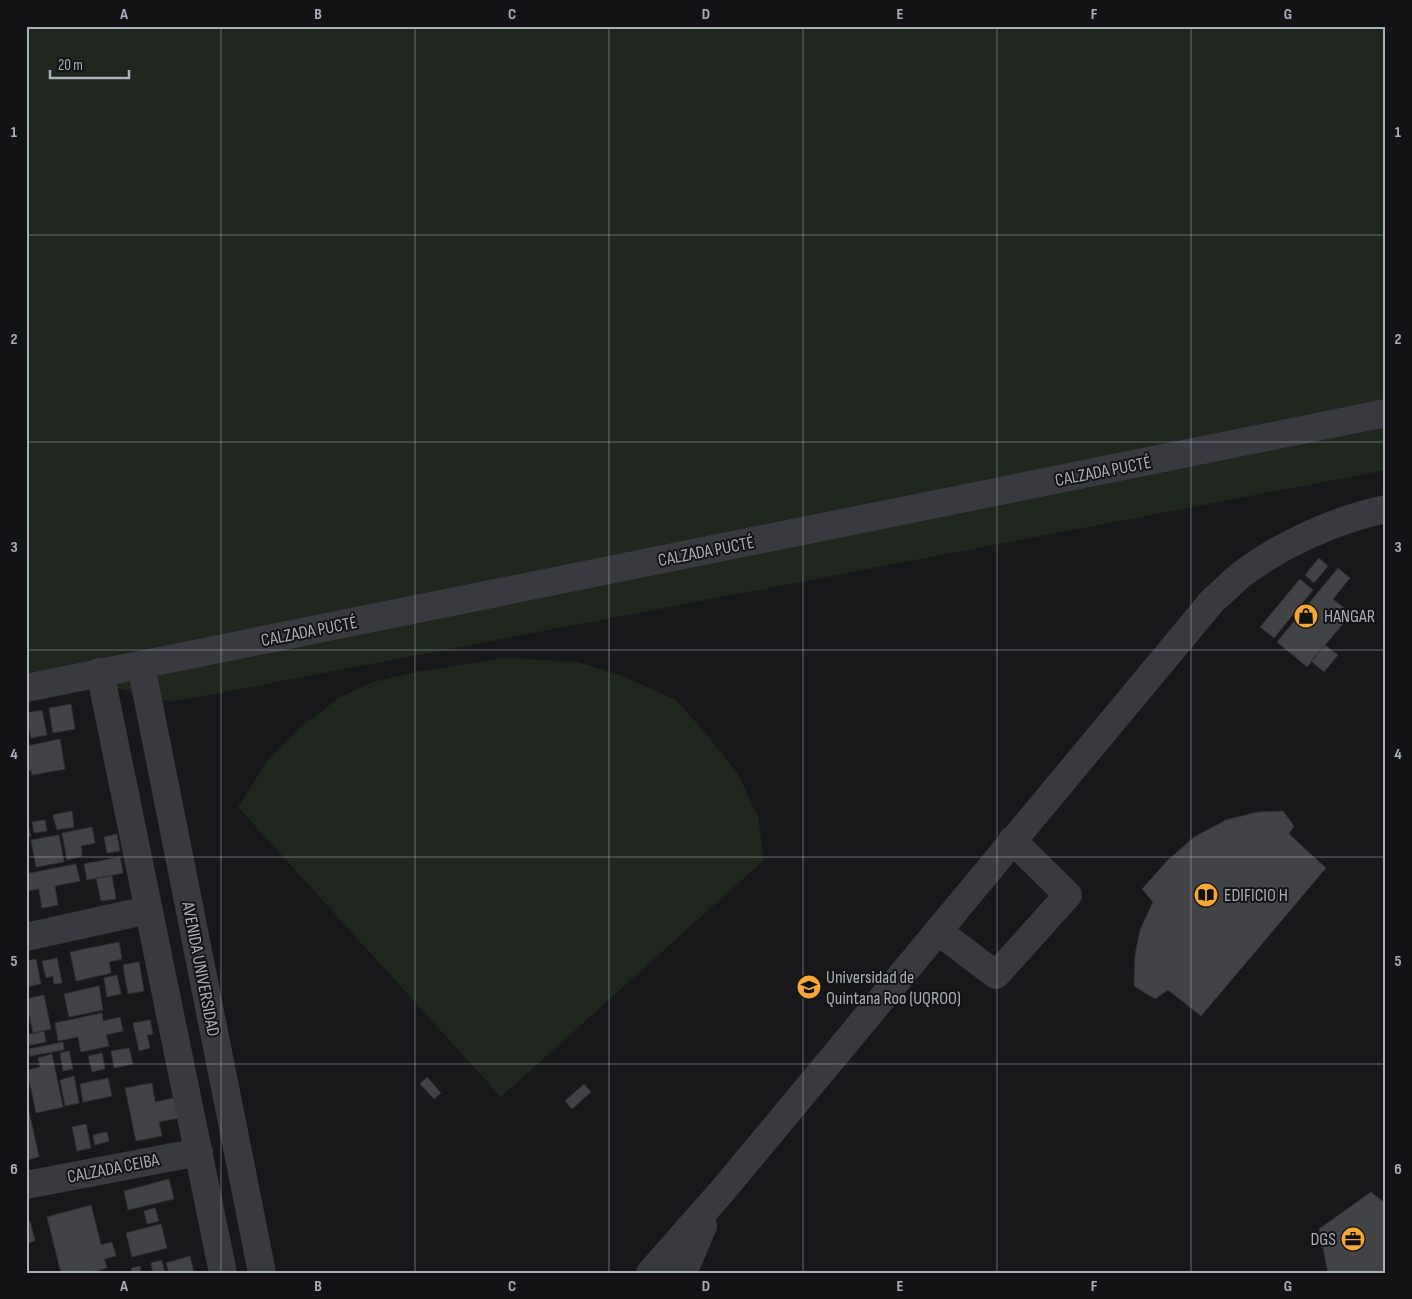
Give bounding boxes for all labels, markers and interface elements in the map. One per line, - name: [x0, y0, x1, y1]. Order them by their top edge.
- text: A: [119, 5, 128, 24]
- text: B: [314, 5, 322, 24]
- text: C: [508, 5, 516, 24]
- text: D: [702, 5, 710, 24]
- text: E: [897, 5, 904, 24]
- text: F: [1091, 5, 1098, 24]
- text: G: [1284, 5, 1292, 24]
- scale bar: [50, 48, 129, 80]
- text: 20 m: [58, 56, 83, 75]
- text: 1: [11, 123, 18, 142]
- text: 1: [1395, 123, 1402, 142]
- text: 2: [10, 330, 18, 349]
- text: 2: [1394, 330, 1402, 349]
- street label: CALZADA PUCTÉ: [1053, 452, 1153, 491]
- street label: CALZADA PUCTÉ: [656, 532, 756, 571]
- text: 3: [10, 538, 18, 557]
- text: 3: [1394, 538, 1402, 557]
- shop icon: HANGAR: [1293, 603, 1319, 629]
- place label: HANGAR: [1324, 606, 1375, 627]
- street label: CALZADA PUCTÉ: [259, 612, 359, 651]
- text: 4: [10, 745, 18, 764]
- text: 4: [1394, 745, 1402, 764]
- library icon: EDIFICIO H: [1193, 882, 1219, 908]
- place label: EDIFICIO H: [1224, 885, 1288, 906]
- street label: AVENIDA UNIVERSIDAD: [177, 899, 224, 1038]
- text: 5: [10, 952, 18, 971]
- text: 5: [1394, 952, 1402, 971]
- place label: Universidad de Quintana Roo (UQROO): [826, 967, 961, 1009]
- school or university icon: Universidad de Quintana Roo (UQROO): [796, 974, 822, 1000]
- street label: CALZADA CEIBA: [65, 1149, 161, 1188]
- text: 6: [10, 1160, 18, 1179]
- text: 6: [1394, 1160, 1402, 1179]
- office icon: DGS: [1340, 1226, 1366, 1252]
- place label: DGS: [1310, 1229, 1336, 1250]
- text: A: [119, 1277, 128, 1296]
- text: B: [314, 1277, 322, 1296]
- text: C: [508, 1277, 516, 1296]
- text: D: [702, 1277, 710, 1296]
- text: E: [897, 1277, 904, 1296]
- text: F: [1091, 1277, 1098, 1296]
- text: G: [1284, 1277, 1292, 1296]

